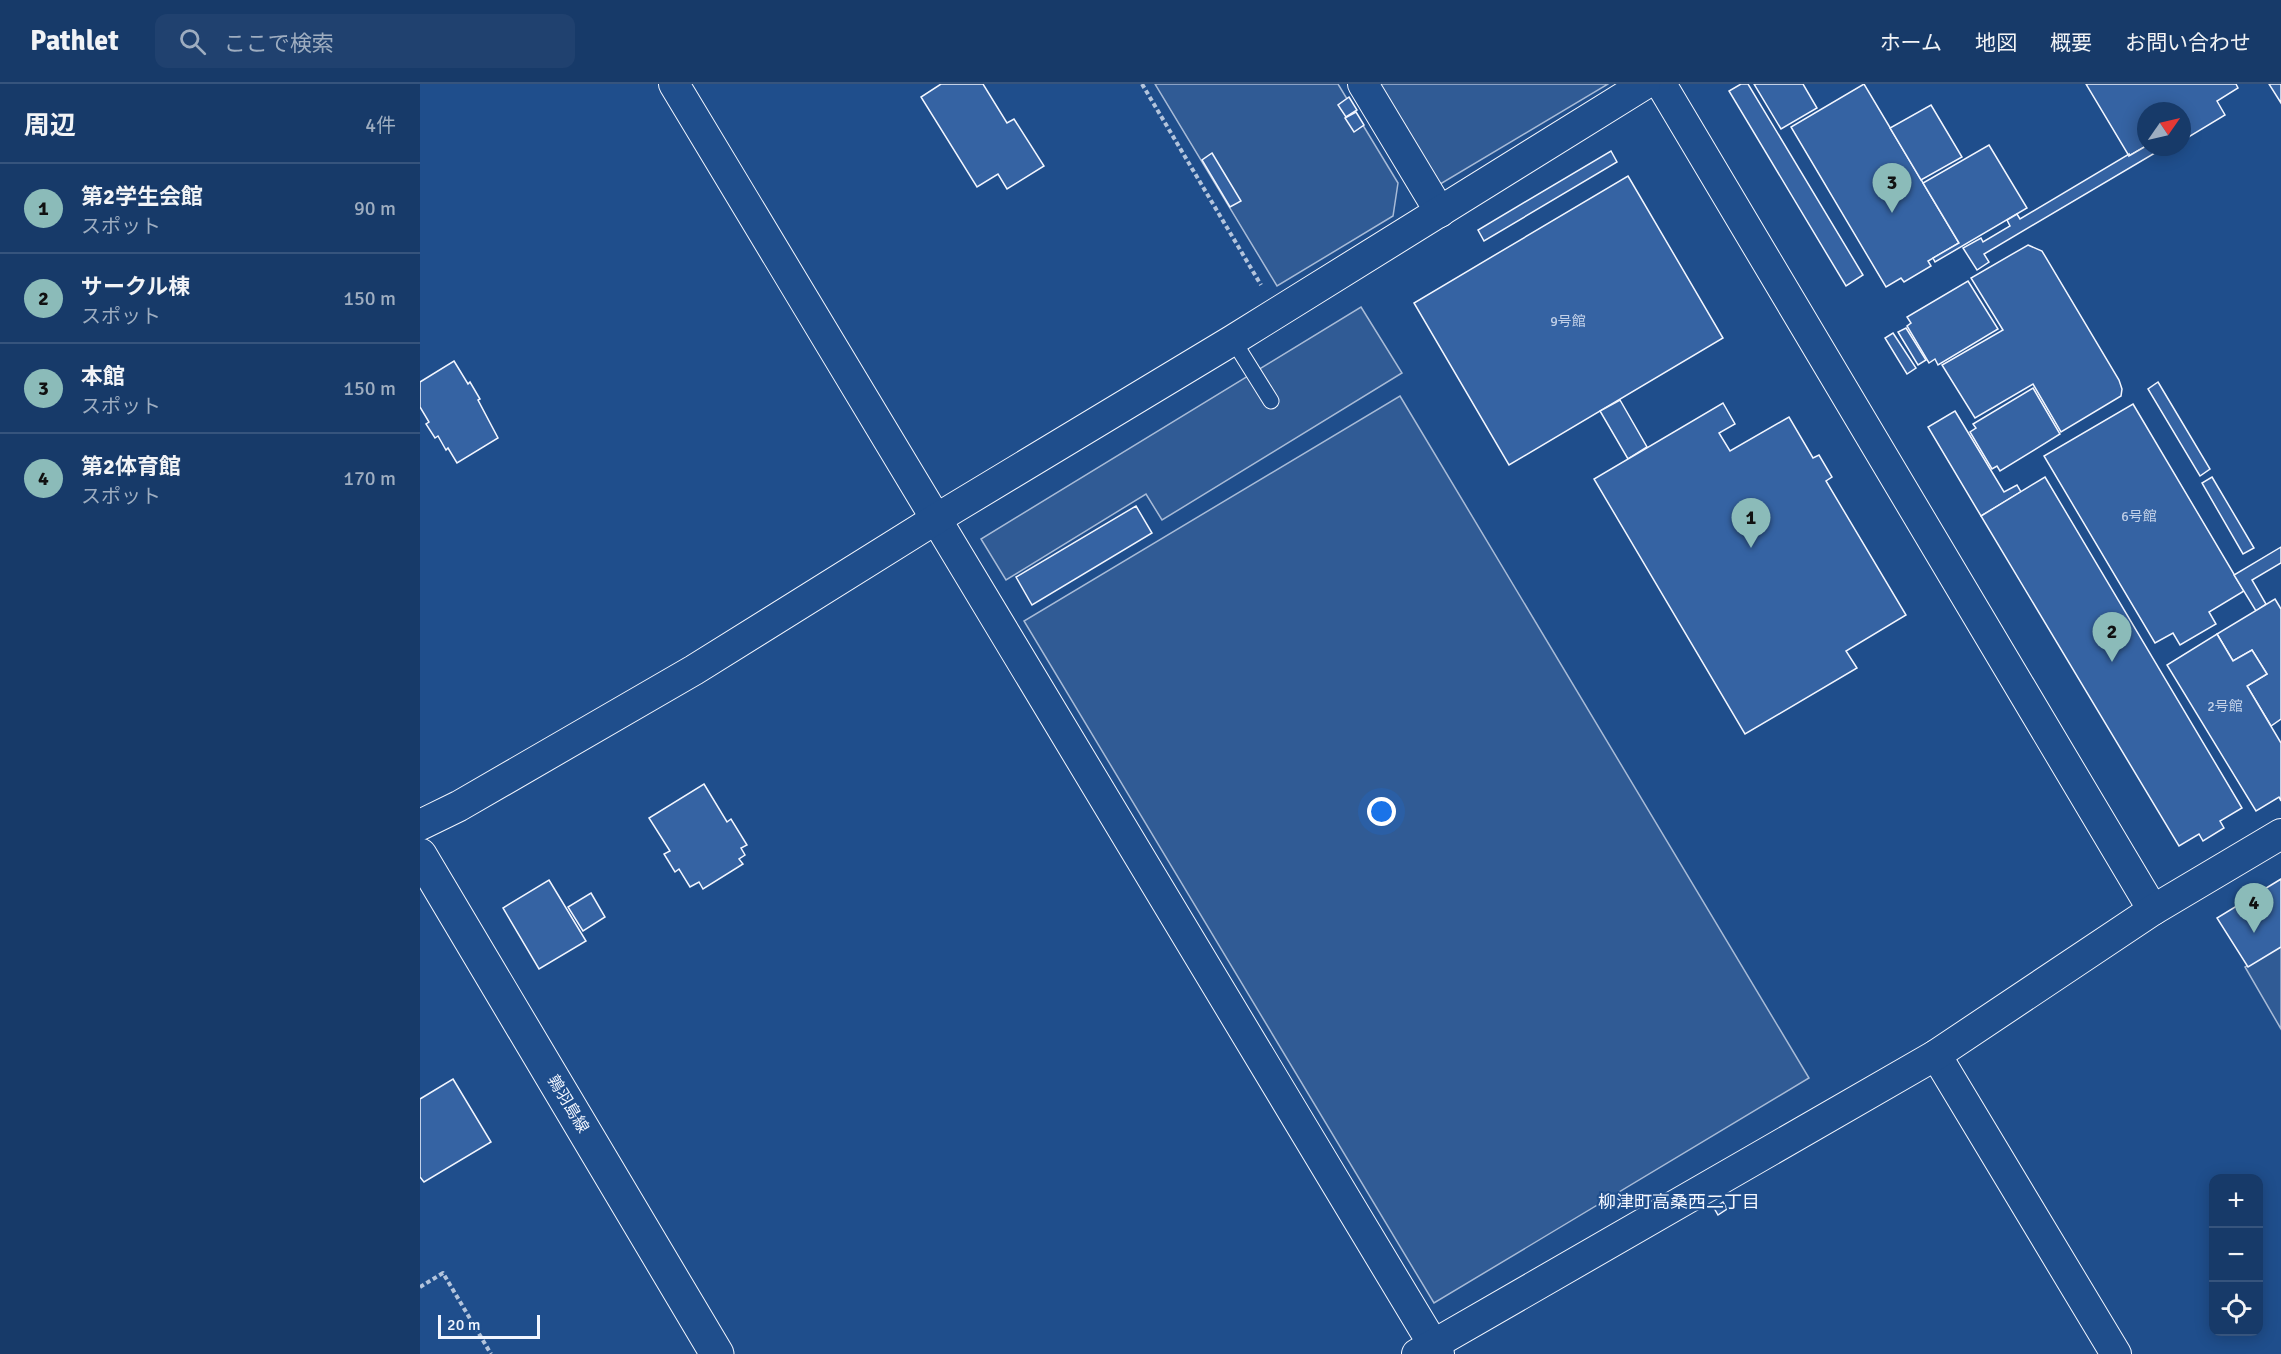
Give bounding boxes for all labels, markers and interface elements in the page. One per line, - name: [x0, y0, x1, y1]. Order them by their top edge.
- search box: [155, 14, 575, 68]
- text: Pathlet: [30, 24, 119, 58]
- icon: search: [176, 25, 209, 58]
- text: ここで検索: [224, 30, 334, 57]
- text: ホーム: [1880, 30, 1942, 56]
- text: 地図: [1975, 30, 2017, 56]
- text: 概要: [2050, 30, 2092, 56]
- text: お問い合わせ: [2125, 30, 2251, 56]
- north arrow: [2137, 102, 2191, 156]
- text: 周辺: [24, 110, 76, 142]
- text: 4件: [365, 113, 396, 138]
- pin: 3: [1872, 164, 1912, 213]
- text: 第2学生会館: [81, 183, 203, 210]
- text: 1: [38, 196, 49, 221]
- text: 90 m: [354, 196, 396, 221]
- text: スポット: [81, 214, 161, 239]
- text: サークル棟: [81, 273, 190, 300]
- text: 2: [38, 286, 49, 311]
- text: 150 m: [343, 286, 396, 311]
- text: スポット: [81, 304, 161, 329]
- house number: 9号館: [1550, 313, 1586, 330]
- text: 本館: [81, 363, 125, 390]
- text: 3: [38, 376, 49, 401]
- text: 150 m: [343, 376, 396, 401]
- text: スポット: [81, 394, 161, 419]
- text: 第2体育館: [81, 453, 181, 480]
- text: 4: [38, 466, 49, 491]
- text: 170 m: [343, 466, 396, 491]
- text: スポット: [81, 484, 161, 509]
- pin: 1: [1732, 498, 1770, 548]
- house number: 6号館: [2121, 508, 2157, 525]
- pin: 2: [2092, 612, 2132, 662]
- house number: 2号館: [2207, 698, 2243, 715]
- your location: [1367, 797, 1396, 826]
- pin: 4: [2234, 884, 2274, 933]
- street label: 鶉羽島線: [543, 1071, 593, 1137]
- map controls: [2209, 1174, 2263, 1336]
- button: +: [2209, 1174, 2263, 1228]
- district label: 柳津町高桑西二丁目: [1598, 1191, 1760, 1213]
- button: −: [2209, 1228, 2263, 1282]
- button: locate: [2209, 1282, 2263, 1336]
- scale bar: [438, 1312, 540, 1340]
- text: 20 m: [447, 1315, 481, 1335]

